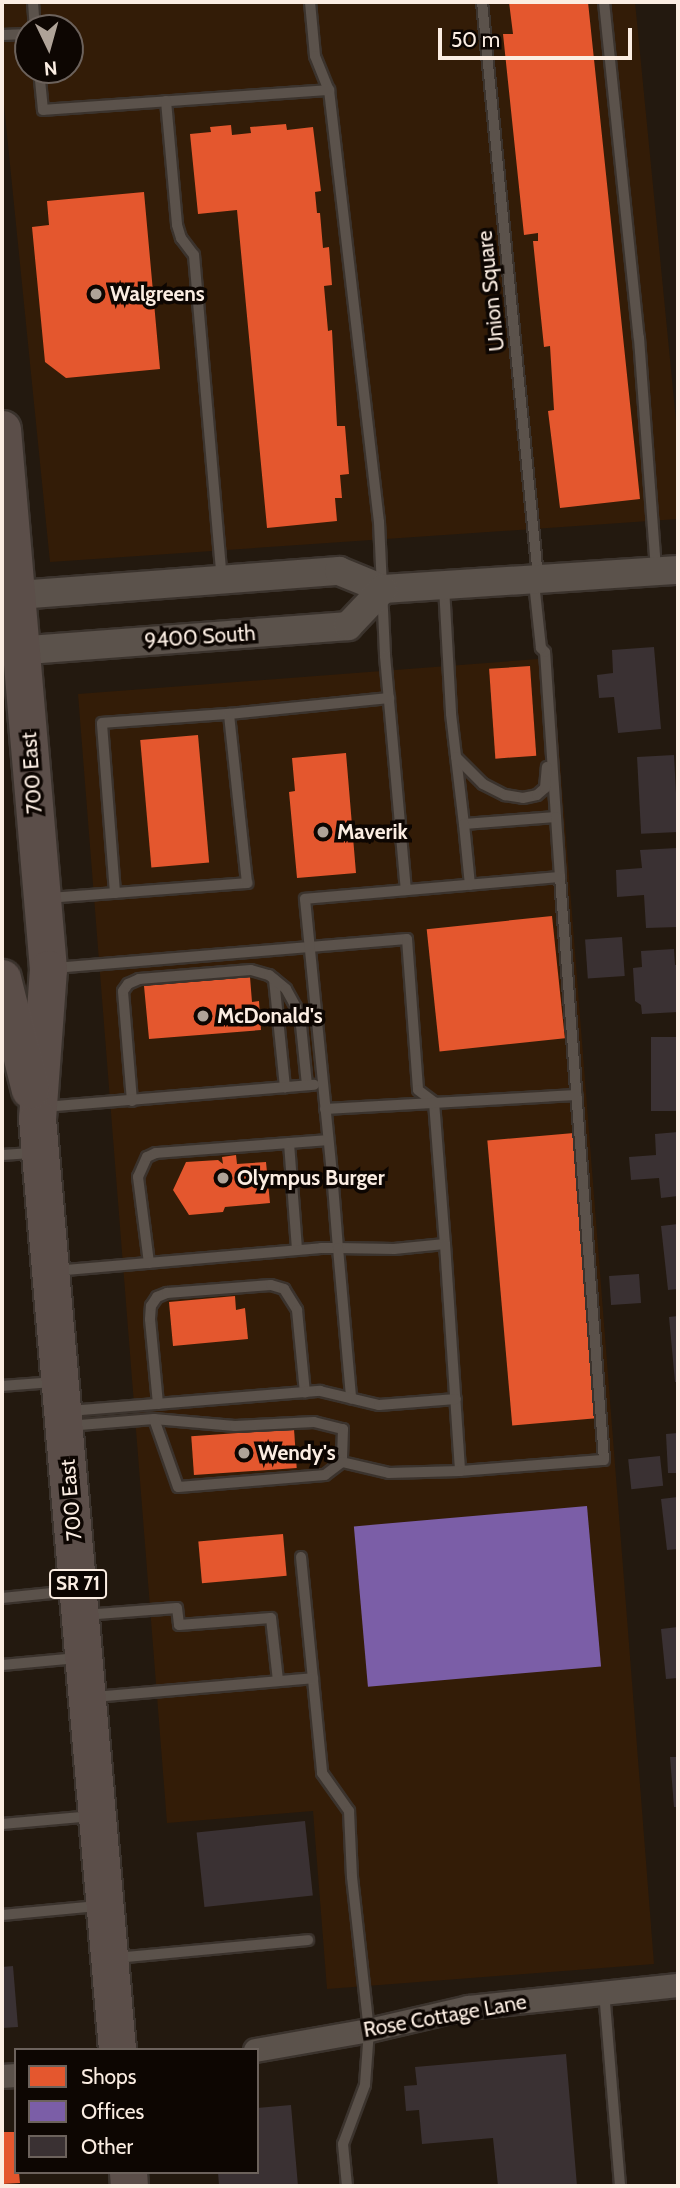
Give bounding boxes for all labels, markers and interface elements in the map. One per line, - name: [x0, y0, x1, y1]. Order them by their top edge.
- north arrow: [14, 14, 84, 84]
- scale bar: [442, 14, 636, 58]
- text: 50 m: [451, 27, 500, 52]
- text: N: [43, 56, 58, 80]
- street label: Union Square: [472, 229, 510, 353]
- place label: Walgreens: [110, 281, 205, 307]
- marker: Walgreens: [88, 286, 104, 302]
- street label: 9400 South: [144, 621, 256, 653]
- street label: 700 East: [17, 731, 47, 815]
- place label: Maverik: [337, 819, 408, 845]
- marker: Maverik: [315, 824, 331, 840]
- place label: McDonald's: [217, 1003, 323, 1029]
- marker: McDonald's: [195, 1008, 211, 1024]
- place label: Olympus Burger: [237, 1165, 385, 1191]
- marker: Olympus Burger: [215, 1170, 231, 1186]
- place label: Wendy's: [258, 1440, 336, 1466]
- marker: Wendy's: [236, 1445, 252, 1461]
- street label: 700 East: [55, 1458, 87, 1542]
- road number: SR 71: [48, 1568, 108, 1600]
- street label: Rose Cottage Lane: [361, 1989, 529, 2043]
- legend: [14, 2048, 259, 2174]
- text: Shops: [81, 2064, 136, 2089]
- text: Offices: [81, 2099, 144, 2124]
- text: Other: [81, 2134, 133, 2159]

